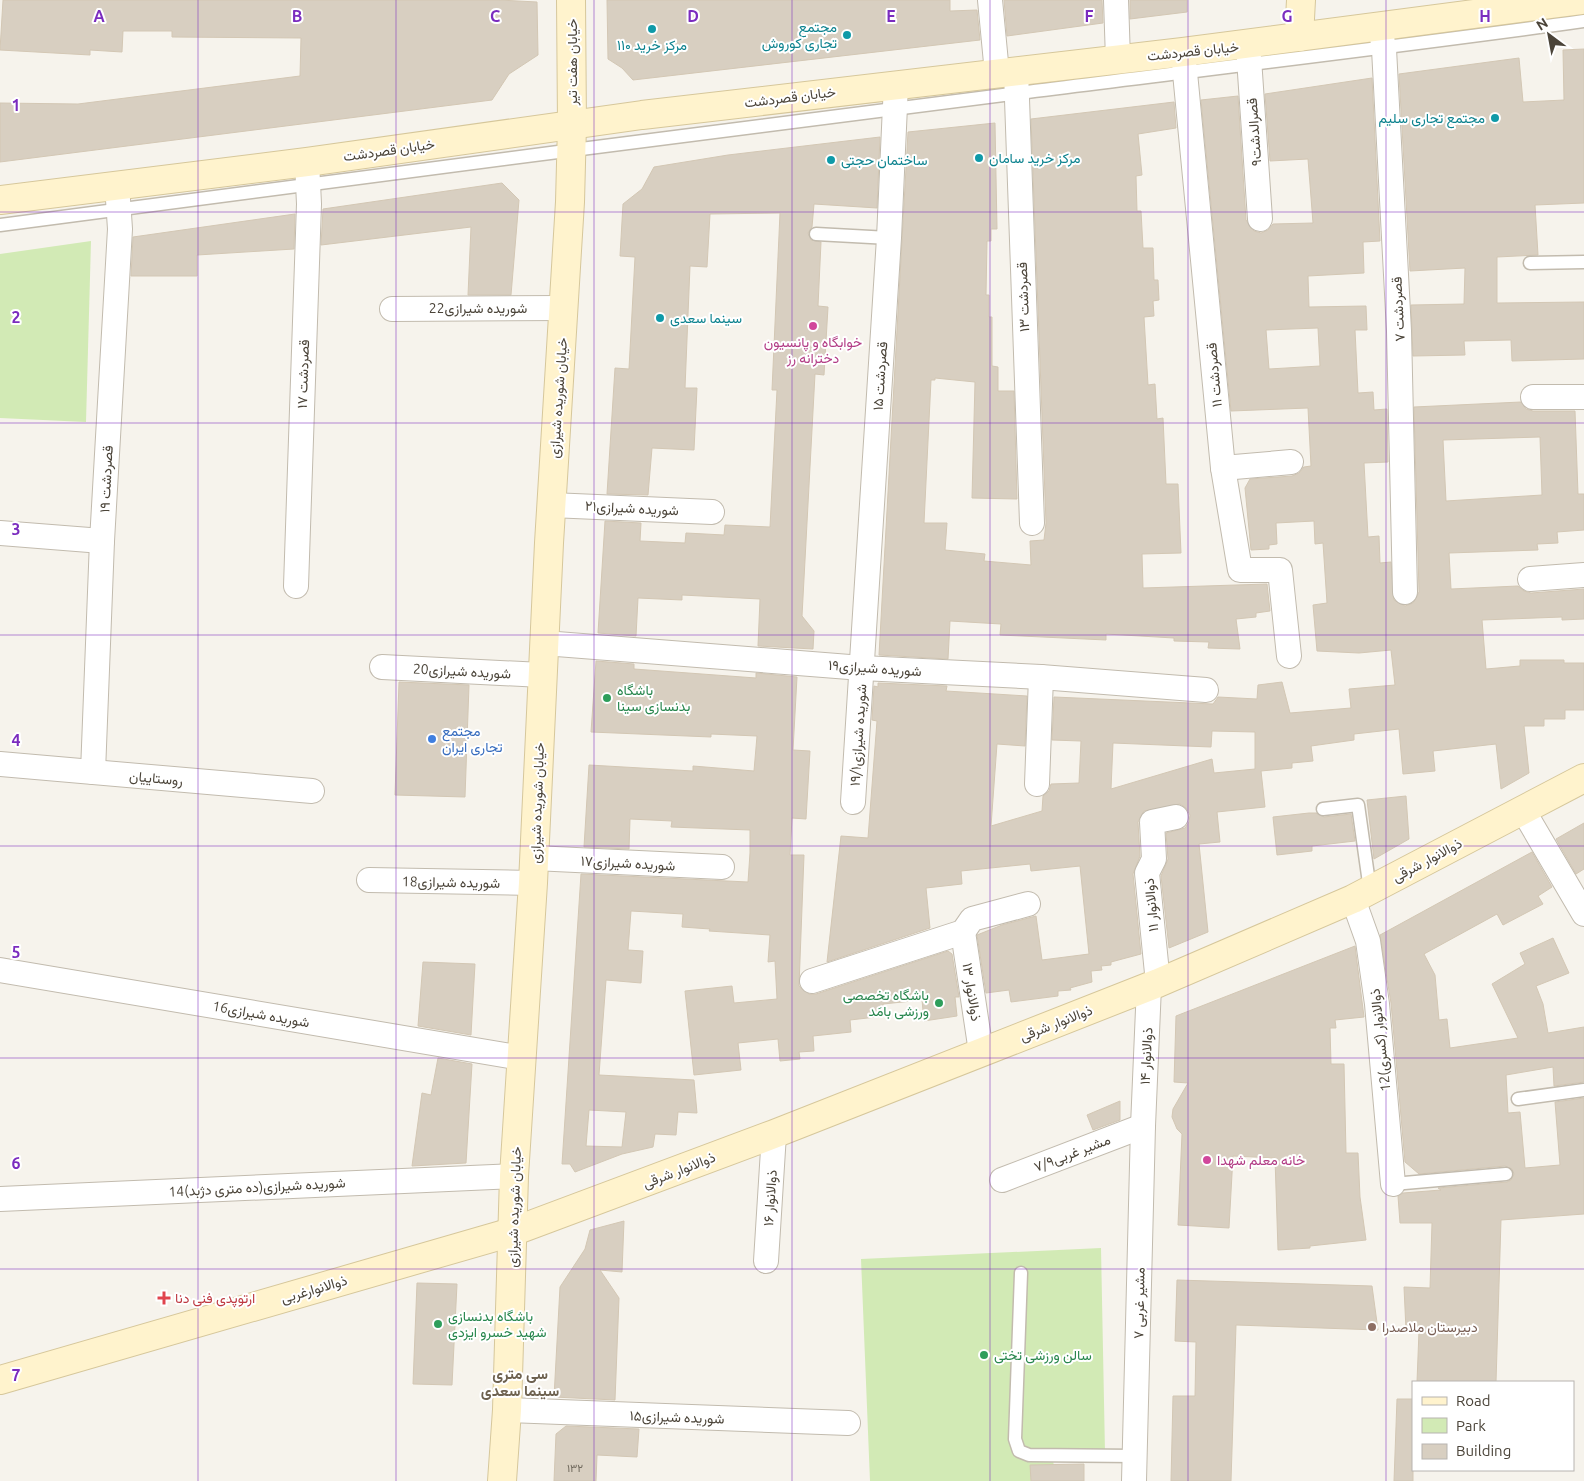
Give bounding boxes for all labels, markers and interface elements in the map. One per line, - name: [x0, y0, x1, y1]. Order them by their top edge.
- text: A: [93, 7, 105, 25]
- text: B: [292, 7, 302, 25]
- text: C: [490, 7, 500, 25]
- text: D: [687, 7, 699, 25]
- text: E: [886, 7, 896, 25]
- text: F: [1085, 7, 1094, 25]
- text: G: [1281, 7, 1293, 25]
- text: H: [1479, 7, 1491, 25]
- north arrow: [1524, 10, 1574, 60]
- text: N: [1533, 14, 1551, 34]
- street label: خیابان هفت تیر: [564, 19, 581, 106]
- place label: مجتمع تجاری کوروش: [762, 19, 837, 52]
- marker: مرکز خرید ۱۱۰: [646, 23, 658, 35]
- marker: مجتمع تجاری کوروش: [841, 29, 853, 41]
- place label: مرکز خرید ۱۱۰: [617, 37, 687, 54]
- street label: خیابان قصردشت: [1146, 38, 1240, 65]
- street label: خیابان قصردشت: [743, 83, 837, 112]
- text: 1: [11, 96, 21, 114]
- street label: قصرالدشت۹: [1244, 97, 1265, 167]
- place label: مجتمع تجاری سلیم: [1379, 110, 1485, 129]
- marker: مجتمع تجاری سلیم: [1489, 112, 1501, 124]
- street label: خیابان قصردشت: [342, 136, 436, 165]
- place label: مرکز خرید سامان: [989, 150, 1081, 167]
- place label: ساختمان حجتی: [841, 152, 928, 169]
- marker: مرکز خرید سامان: [973, 152, 985, 164]
- marker: ساختمان حجتی: [825, 154, 837, 166]
- street label: قصردشت ۱۳: [1014, 262, 1033, 332]
- street label: قصردشت ۷: [1388, 276, 1409, 342]
- street label: 22شوریده شیرازی: [429, 300, 527, 317]
- text: 2: [11, 308, 21, 326]
- place label: سینما سعدی: [670, 310, 742, 327]
- marker: سینما سعدی: [654, 312, 666, 324]
- marker: خوابگاه و پانسیون دخترانه رز: [807, 320, 819, 332]
- place label: خوابگاه و پانسیون دخترانه رز: [764, 334, 862, 367]
- street label: خیابان شوریده شیرازی: [546, 337, 571, 459]
- street label: قصردشت ۱۷: [294, 339, 313, 409]
- street label: قصردشت ۱۵: [870, 341, 891, 411]
- street label: قصردشت ۱۱: [1203, 342, 1226, 408]
- street label: قصردشت ۱۹: [96, 445, 117, 513]
- street label: شوریده شیرازی۲۱: [585, 498, 679, 519]
- text: 3: [11, 520, 21, 538]
- street label: شوریده شیرازی۱۹: [828, 657, 922, 680]
- street label: 20شوریده شیرازی: [412, 660, 512, 683]
- place label: باشگاه بدنسازی سینا: [617, 682, 690, 715]
- street label: شوریده شیرازی۱۹/۱: [846, 683, 871, 787]
- marker: باشگاه بدنسازی سینا: [601, 692, 613, 704]
- place label: مجتمع تجاری ایران: [442, 723, 503, 756]
- text: 4: [11, 731, 21, 749]
- marker: مجتمع تجاری ایران: [426, 733, 438, 745]
- street label: خیابان شوریده شیرازی: [527, 742, 548, 864]
- street label: روستاییان: [128, 768, 184, 789]
- street label: ذوالانوار شرقی: [1389, 835, 1465, 886]
- street label: شوریده شیرازی۱۷: [580, 853, 676, 874]
- street label: 18شوریده شیرازی: [402, 873, 500, 892]
- street label: ذوالانوار ۱۱: [1141, 877, 1162, 932]
- text: 5: [11, 943, 21, 961]
- street label: ذوالانوار ۱۳: [959, 962, 985, 1023]
- place label: باشگاه تخصصی ورزشی بامَد: [843, 987, 929, 1020]
- street label: 12ذوالانوار (کسری): [1367, 987, 1394, 1092]
- marker: باشگاه تخصصی ورزشی بامَد: [933, 997, 945, 1009]
- street label: شوریده شیرازی16: [211, 998, 311, 1031]
- street label: ذوالانوار شرقی: [1017, 1002, 1095, 1045]
- street label: ذوالانوار ۱۴: [1137, 1027, 1157, 1085]
- street label: ۷/۹مشیر غربی: [1032, 1131, 1113, 1176]
- street label: خیابان شوریده شیرازی: [504, 1146, 525, 1268]
- street label: ذوالانوار شرقی: [640, 1149, 718, 1192]
- place label: خانه معلم شهدا: [1217, 1152, 1305, 1169]
- text: 6: [11, 1154, 21, 1172]
- marker: خانه معلم شهدا: [1201, 1154, 1213, 1166]
- street label: ذوالانوار ۱۶: [760, 1169, 781, 1227]
- street label: 14شوریده شیرازی(ده متری دژبد): [168, 1174, 346, 1201]
- street label: مشیر غربی ۷: [1130, 1267, 1149, 1339]
- street label: ذوالانوارغربی: [279, 1272, 350, 1307]
- place label: ارتوپدی فنی دنا: [175, 1290, 255, 1308]
- marker: ارتوپدی فنی دنا: [157, 1291, 171, 1305]
- place label: باشگاه بدنسازی شهید خسرو ایزدی: [448, 1308, 547, 1341]
- marker: باشگاه بدنسازی شهید خسرو ایزدی: [432, 1318, 444, 1330]
- place label: دبیرستان ملاصدرا: [1382, 1319, 1478, 1336]
- marker: دبیرستان ملاصدرا: [1366, 1321, 1378, 1333]
- place label: سالن ورزشی تختی: [994, 1347, 1092, 1364]
- marker: سالن ورزشی تختی: [978, 1349, 990, 1361]
- district label: سی متری سینما سعدی: [481, 1365, 559, 1400]
- text: 7: [11, 1366, 21, 1384]
- legend: [1412, 1381, 1574, 1471]
- text: Road: [1456, 1392, 1491, 1409]
- street label: شوریده شیرازی۱۵: [629, 1407, 725, 1428]
- text: Park: [1456, 1417, 1486, 1434]
- text: Building: [1456, 1442, 1511, 1459]
- house number: ۱۳۲: [567, 1462, 583, 1474]

